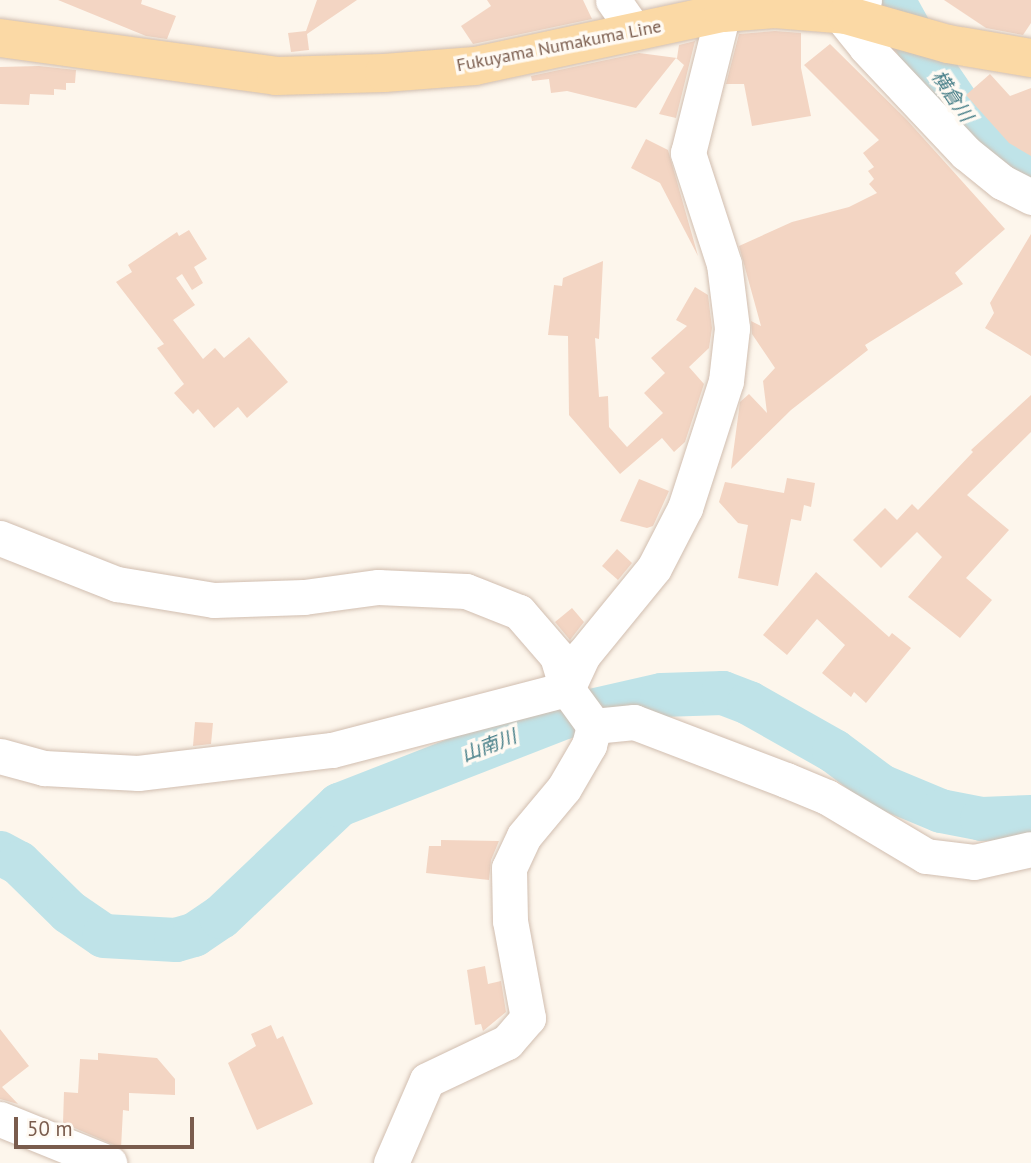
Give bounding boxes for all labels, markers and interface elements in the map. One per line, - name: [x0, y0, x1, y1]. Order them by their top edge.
- street label: Fukuyama Numakuma Line: [455, 16, 663, 76]
- water label: 横倉川: [927, 66, 977, 126]
- water label: 山南川: [458, 725, 520, 767]
- scale bar: [18, 1104, 198, 1148]
- text: 50 m: [27, 1115, 73, 1142]

